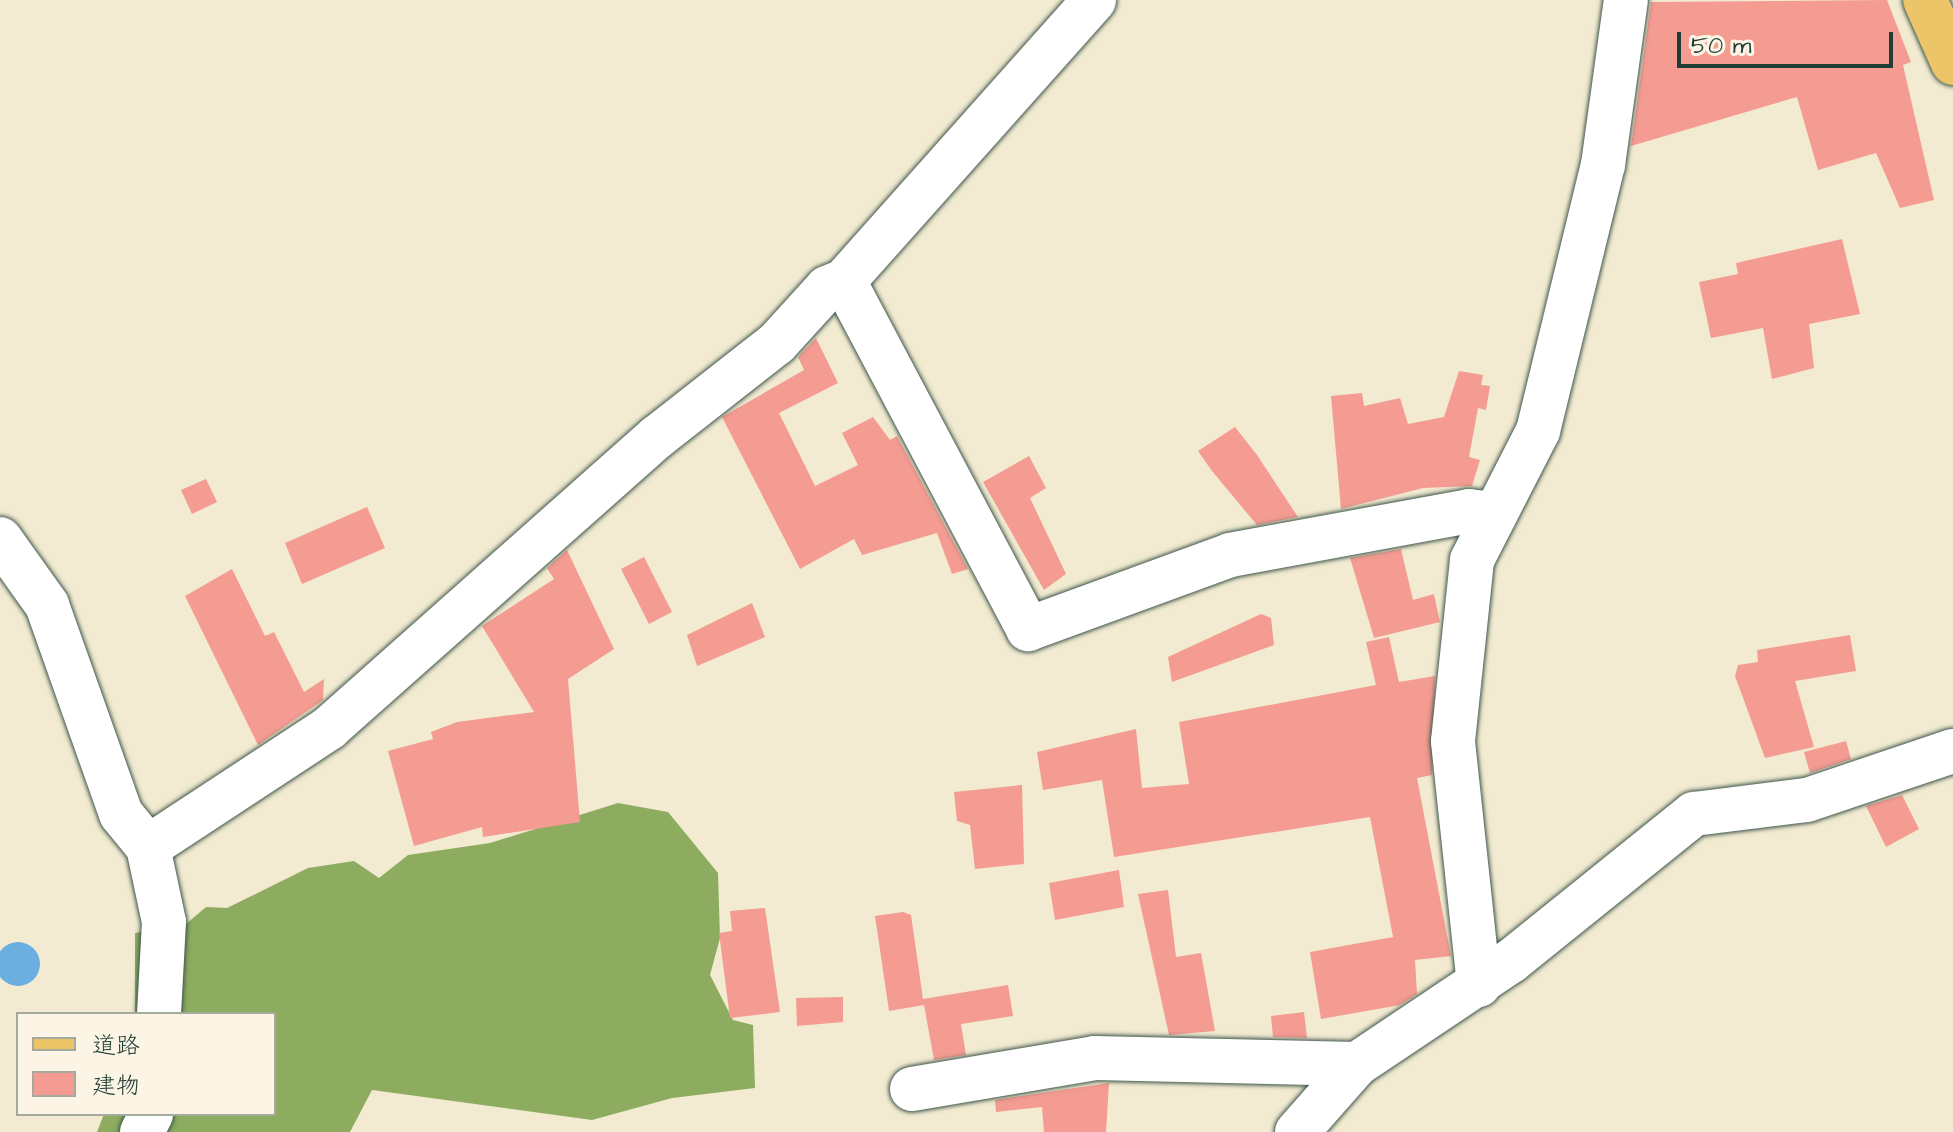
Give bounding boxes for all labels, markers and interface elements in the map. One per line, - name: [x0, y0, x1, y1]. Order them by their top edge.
- scale bar: [1681, 16, 1897, 66]
- text: 50 m: [1691, 29, 1751, 63]
- legend: [16, 1012, 276, 1116]
- text: 道路: [92, 1029, 140, 1063]
- text: 建物: [92, 1069, 140, 1103]

